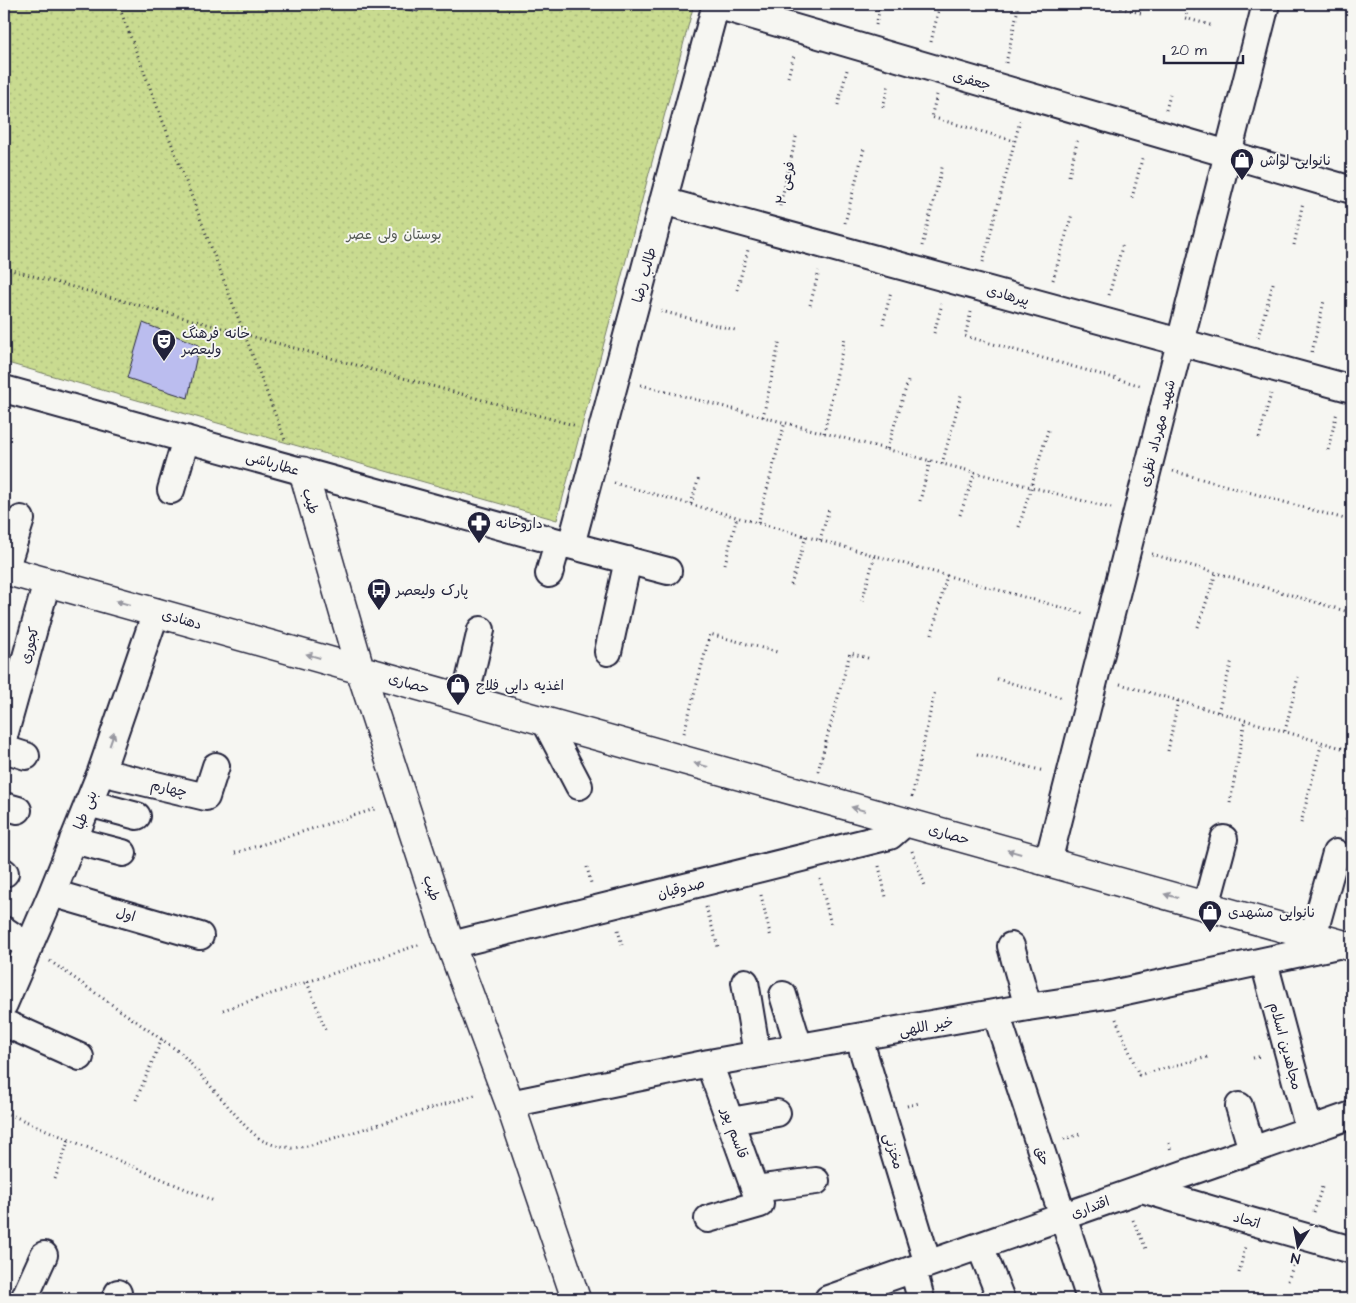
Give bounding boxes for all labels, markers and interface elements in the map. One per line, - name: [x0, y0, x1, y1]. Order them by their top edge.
- scale bar: [1164, 32, 1242, 64]
- text: 20 m: [1171, 40, 1207, 61]
- street label: جعفری: [950, 66, 993, 96]
- shop icon: نانوایی لواش: [1229, 147, 1255, 181]
- place label: نانوایی لواش: [1260, 151, 1331, 171]
- street label: فرعی ۲: [771, 160, 801, 207]
- park label: بوستان ولی عصر: [345, 225, 442, 245]
- street label: طالب رضا: [628, 245, 662, 305]
- street label: پیرهادی: [984, 281, 1031, 311]
- place label: خانه فرهنگ ولیعصر: [181, 324, 250, 360]
- theatre icon: خانه فرهنگ ولیعصر: [151, 328, 177, 362]
- street label: شهید مهرداد نظری: [1135, 378, 1181, 489]
- street label: عطارباشی: [244, 447, 302, 481]
- street label: طیب: [297, 486, 323, 517]
- pharmacy icon: داروخانه: [466, 510, 492, 544]
- place label: داروخانه: [496, 514, 543, 534]
- bus stop icon: پارک ولیعصر: [366, 577, 392, 611]
- place label: پارک ولیعصر: [395, 581, 468, 601]
- one-way arrow: [116, 599, 131, 607]
- street label: دهنادی: [159, 605, 204, 635]
- street label: کجوری: [15, 624, 45, 666]
- one-way arrow: [306, 652, 321, 660]
- street label: حصاری: [386, 669, 431, 699]
- shop icon: اغذیه دایی فلاح: [445, 672, 471, 706]
- place label: اغذیه دایی فلاح: [476, 676, 564, 696]
- one-way arrow: [108, 731, 116, 746]
- one-way arrow: [693, 760, 708, 768]
- street label: چهارم: [149, 775, 189, 803]
- street label: بنی طبا: [69, 788, 103, 833]
- one-way arrow: [850, 804, 865, 812]
- street label: حصاری: [926, 820, 971, 850]
- one-way arrow: [1006, 848, 1021, 856]
- street label: طیب: [417, 873, 445, 904]
- street label: صدوقیان: [655, 873, 707, 905]
- one-way arrow: [1163, 892, 1178, 900]
- shop icon: نانوایی مشهدی: [1197, 899, 1223, 933]
- street label: اول: [114, 903, 138, 927]
- place label: نانوایی مشهدی: [1228, 903, 1315, 923]
- street label: مجاهدین اسلام: [1264, 1000, 1306, 1092]
- street label: خیر اللهی: [897, 1012, 955, 1042]
- street label: قاسم پور: [715, 1104, 752, 1161]
- street label: مخزنی: [878, 1131, 908, 1172]
- street label: حق: [1030, 1144, 1055, 1169]
- street label: اقتداری: [1068, 1192, 1113, 1224]
- street label: اتحاد: [1231, 1208, 1263, 1234]
- north arrow: [1274, 1220, 1324, 1270]
- text: N: [1289, 1247, 1302, 1268]

